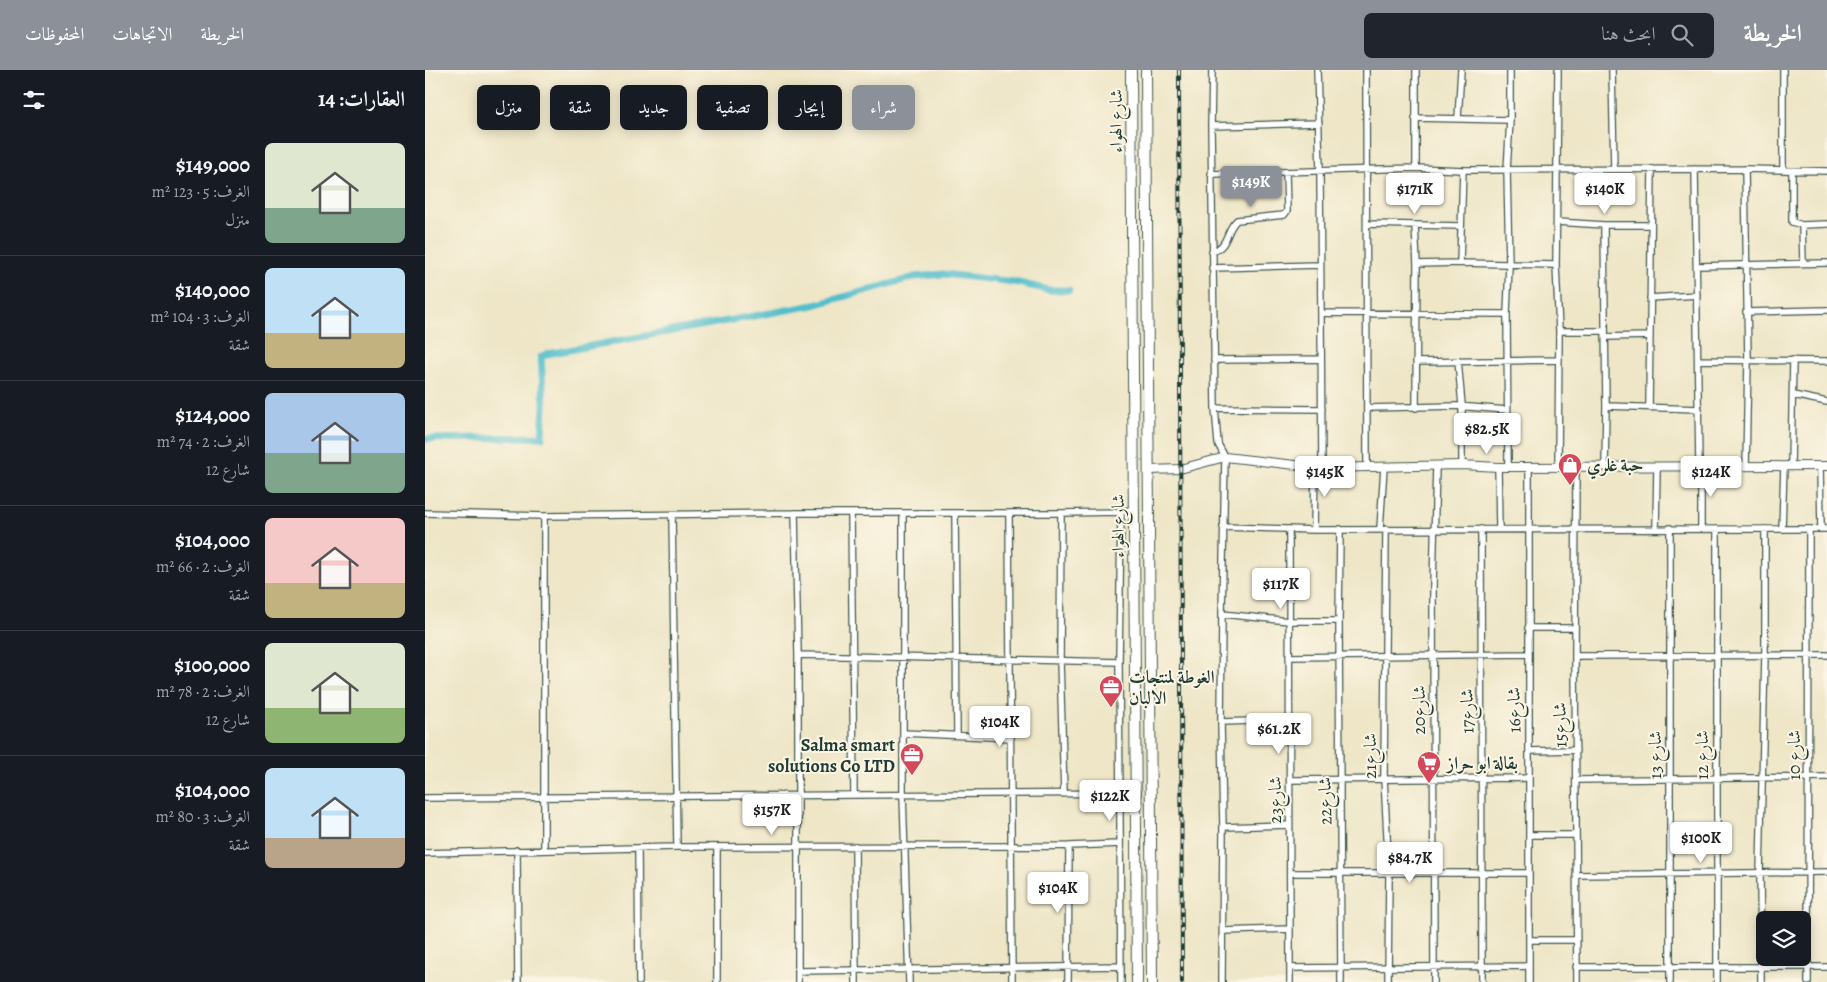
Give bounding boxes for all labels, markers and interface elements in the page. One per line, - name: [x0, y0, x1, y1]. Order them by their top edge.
- search box: [1364, 13, 1714, 58]
- text: الخريطة: [1744, 17, 1802, 49]
- text: ابحث هنا: [1601, 21, 1656, 47]
- icon: search: [1668, 21, 1696, 49]
- text: المحفوظات: [25, 22, 84, 46]
- text: الاتجاهات: [112, 22, 172, 46]
- text: الخريطة: [200, 22, 244, 46]
- text: العقارات: 14: [318, 85, 405, 113]
- chip: منزل: [477, 85, 540, 130]
- chip: شقة: [550, 85, 610, 130]
- chip: جديد: [620, 85, 687, 130]
- chip: تصفية: [697, 85, 768, 130]
- chip: إيجار: [778, 85, 842, 130]
- chip: شراء: [852, 85, 915, 130]
- icon: filters: [20, 86, 48, 114]
- street label: شارع الهواء: [1104, 89, 1131, 153]
- text: $149,000: [176, 151, 250, 179]
- icon: home: [305, 163, 365, 223]
- pin: $149K: [1216, 166, 1286, 208]
- text: $149K: [1232, 171, 1270, 193]
- pin: $171K: [1380, 172, 1450, 215]
- pin: $140K: [1570, 172, 1640, 215]
- text: $171K: [1397, 178, 1433, 200]
- text: $140K: [1585, 178, 1625, 200]
- text: الغرف: 5 · 123 m²: [152, 181, 250, 203]
- text: منزل: [225, 209, 250, 231]
- text: $140,000: [175, 276, 250, 304]
- icon: home: [305, 288, 365, 348]
- text: الغرف: 3 · 104 m²: [151, 306, 250, 328]
- text: شقة: [229, 334, 250, 356]
- text: $124,000: [175, 401, 250, 429]
- pin: $82.5K: [1446, 412, 1528, 455]
- icon: home: [305, 413, 365, 473]
- text: $82.5K: [1465, 418, 1509, 440]
- text: الغرف: 2 · 74 m²: [157, 431, 250, 453]
- shop icon: حبة غلري: [1557, 452, 1583, 486]
- place label: حبة غلري: [1587, 453, 1644, 480]
- pin: $145K: [1290, 456, 1360, 498]
- pin: $124K: [1676, 456, 1746, 498]
- text: شارع 12: [206, 459, 250, 481]
- text: $145K: [1306, 461, 1344, 483]
- text: $124K: [1692, 461, 1730, 483]
- street label: شارع الهواء: [1106, 494, 1133, 558]
- text: $104,000: [175, 526, 250, 554]
- icon: home: [305, 538, 365, 598]
- text: الغرف: 2 · 66 m²: [156, 556, 250, 578]
- pin: $117K: [1246, 568, 1316, 610]
- text: $117K: [1263, 573, 1299, 595]
- text: شقة: [229, 584, 250, 606]
- text: $100,000: [174, 651, 250, 679]
- icon: home: [305, 663, 365, 723]
- place label: الغوطة لمنتجات الالبان: [1129, 665, 1215, 710]
- office icon: الغوطة لمنتجات الالبان: [1098, 674, 1124, 708]
- text: الغرف: 2 · 78 m²: [156, 681, 250, 703]
- street label: شارع20: [1407, 685, 1434, 735]
- street label: شارع16: [1502, 687, 1529, 733]
- street label: شارع17: [1455, 688, 1482, 734]
- street label: شارع15: [1548, 702, 1575, 748]
- pin: $104K: [965, 706, 1035, 748]
- text: شارع 12: [206, 709, 250, 731]
- text: $104K: [980, 711, 1020, 733]
- pin: $61.2K: [1238, 712, 1320, 755]
- text: $61.2K: [1257, 718, 1301, 740]
- street label: شارع 12: [1690, 730, 1717, 780]
- street label: شارع 10: [1782, 730, 1809, 780]
- street label: شارع 13: [1643, 731, 1670, 779]
- place label: Salma smart solutions Co LTD: [768, 733, 895, 778]
- street label: شارع21: [1358, 733, 1385, 779]
- office icon: Salma smart solutions Co LTD: [899, 742, 925, 776]
- supermarket icon: بقالة ابو حراز: [1416, 750, 1442, 784]
- place label: بقالة ابو حراز: [1445, 751, 1518, 775]
- text: $104,000: [175, 776, 250, 804]
- street label: شارع23: [1263, 776, 1290, 824]
- street label: شارع22: [1313, 777, 1340, 825]
- pin: $122K: [1075, 780, 1145, 822]
- text: $122K: [1090, 785, 1130, 807]
- icon: home: [305, 788, 365, 848]
- pin: $157K: [737, 794, 807, 836]
- text: $157K: [753, 799, 791, 821]
- text: الغرف: 3 · 80 m²: [155, 806, 250, 828]
- pin: $100K: [1666, 822, 1736, 864]
- text: $100K: [1681, 827, 1721, 849]
- text: شقة: [229, 834, 250, 856]
- pin: $84.7K: [1369, 842, 1451, 884]
- text: $84.7K: [1388, 847, 1432, 869]
- pin: $104K: [1023, 872, 1093, 914]
- text: $104K: [1038, 877, 1078, 899]
- map controls: [1756, 911, 1811, 966]
- button: layers: [1756, 911, 1811, 966]

